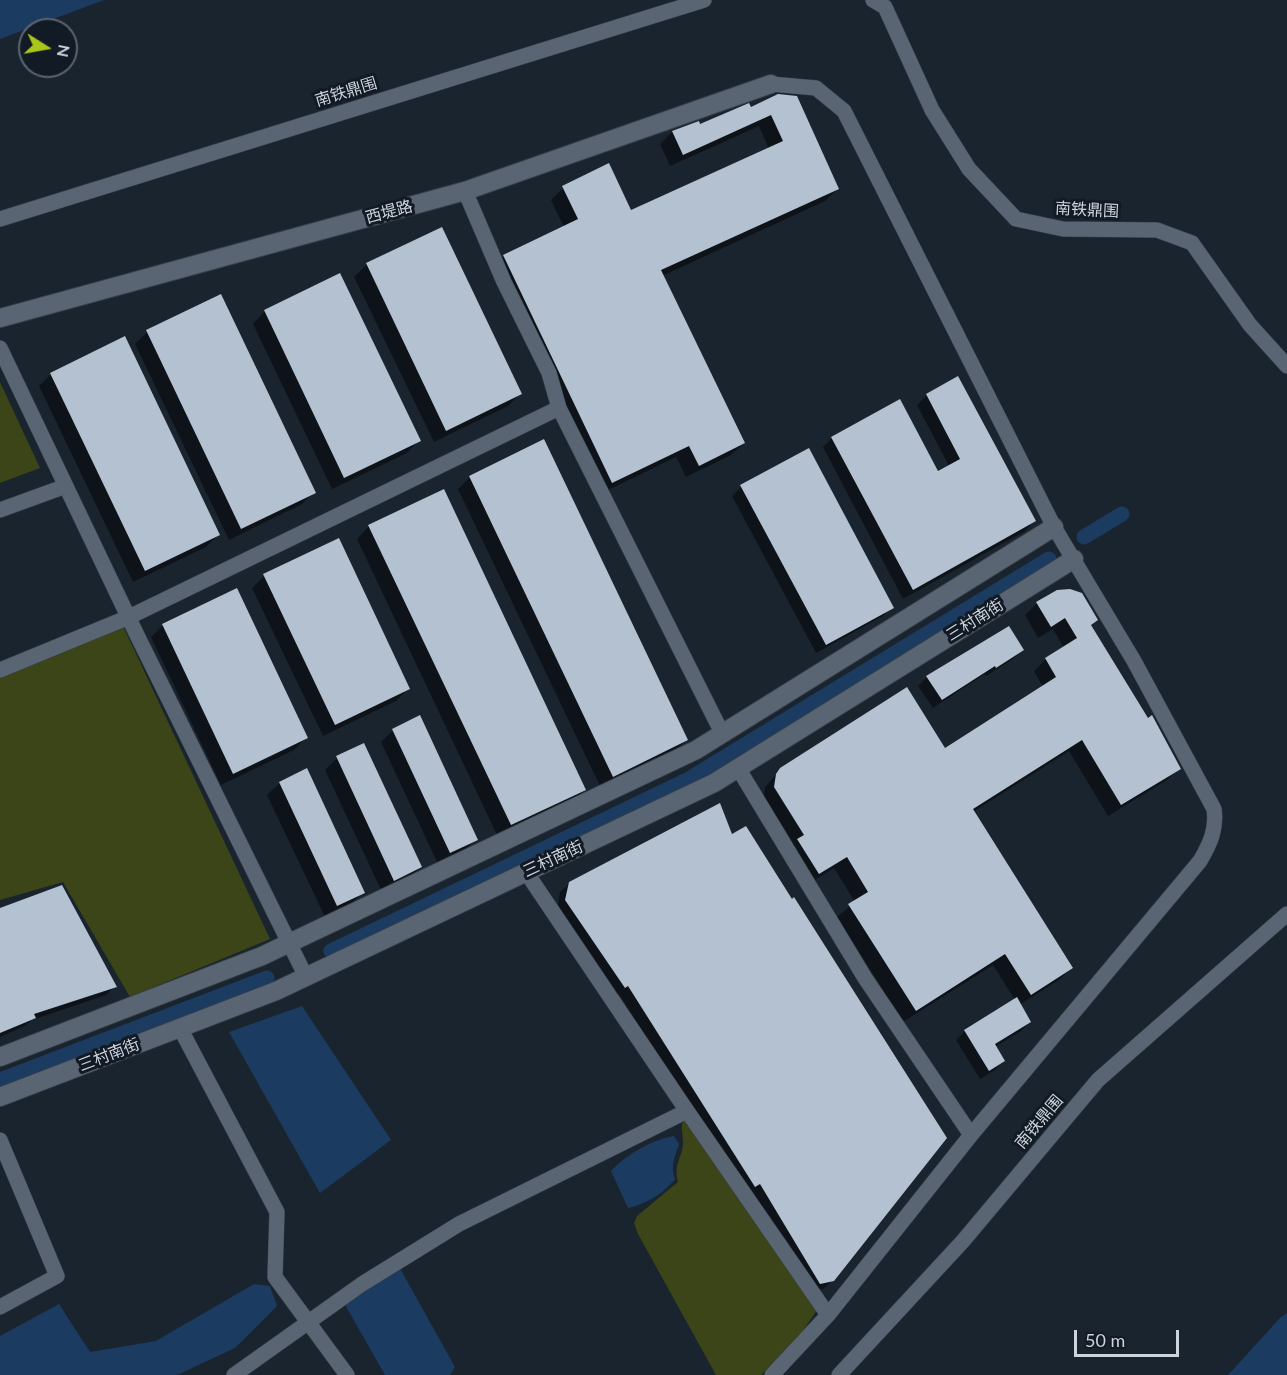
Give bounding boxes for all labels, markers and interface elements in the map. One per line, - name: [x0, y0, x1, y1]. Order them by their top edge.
- north arrow: [18, 18, 78, 78]
- text: N: [54, 43, 75, 59]
- street label: 南铁鼎围: [313, 73, 379, 111]
- street label: 西堤路: [363, 197, 415, 227]
- street label: 南铁鼎围: [1055, 199, 1119, 221]
- street label: 三村南街: [943, 595, 1007, 645]
- street label: 三村南街: [520, 837, 586, 881]
- street label: 三村南街: [76, 1035, 142, 1075]
- street label: 南铁鼎围: [1011, 1091, 1067, 1153]
- scale bar: [1077, 1318, 1182, 1356]
- text: 50 m: [1085, 1329, 1125, 1351]

